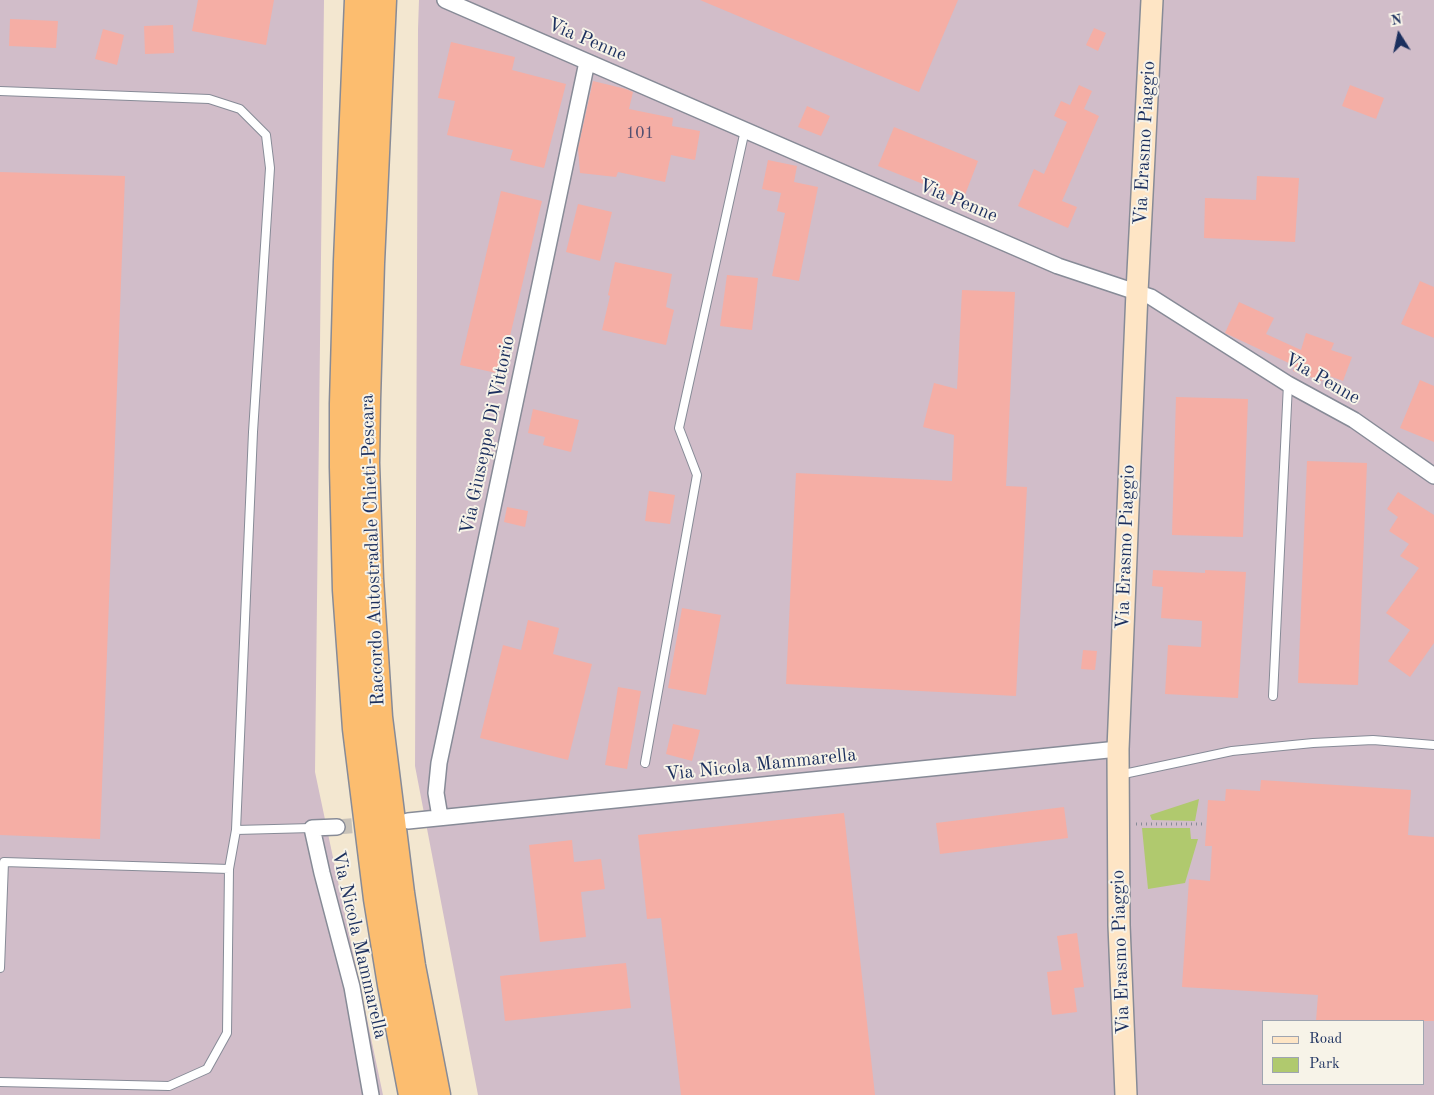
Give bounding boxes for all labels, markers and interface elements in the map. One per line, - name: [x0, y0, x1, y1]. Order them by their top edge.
- north arrow: [1374, 10, 1424, 60]
- text: N: [1390, 12, 1403, 28]
- street label: Via Penne: [544, 13, 630, 67]
- street label: Via Erasmo Piaggio: [1129, 60, 1161, 226]
- house number: 101: [626, 124, 654, 144]
- street label: Via Penne: [915, 174, 1001, 228]
- street label: Via Giuseppe Di Vittorio: [456, 334, 520, 536]
- street label: Via Penne: [1280, 348, 1364, 410]
- street label: Raccordo Autostradale Chieti-Pescara: [356, 394, 390, 706]
- street label: Via Erasmo Piaggio: [1112, 464, 1140, 630]
- street label: Via Nicola Mammarella: [664, 744, 858, 786]
- street label: Via Nicola Mammarella: [326, 849, 392, 1041]
- street label: Via Erasmo Piaggio: [1107, 869, 1135, 1035]
- legend: [1262, 1020, 1424, 1085]
- text: Road: [1309, 1032, 1342, 1047]
- text: Park: [1309, 1057, 1340, 1072]

